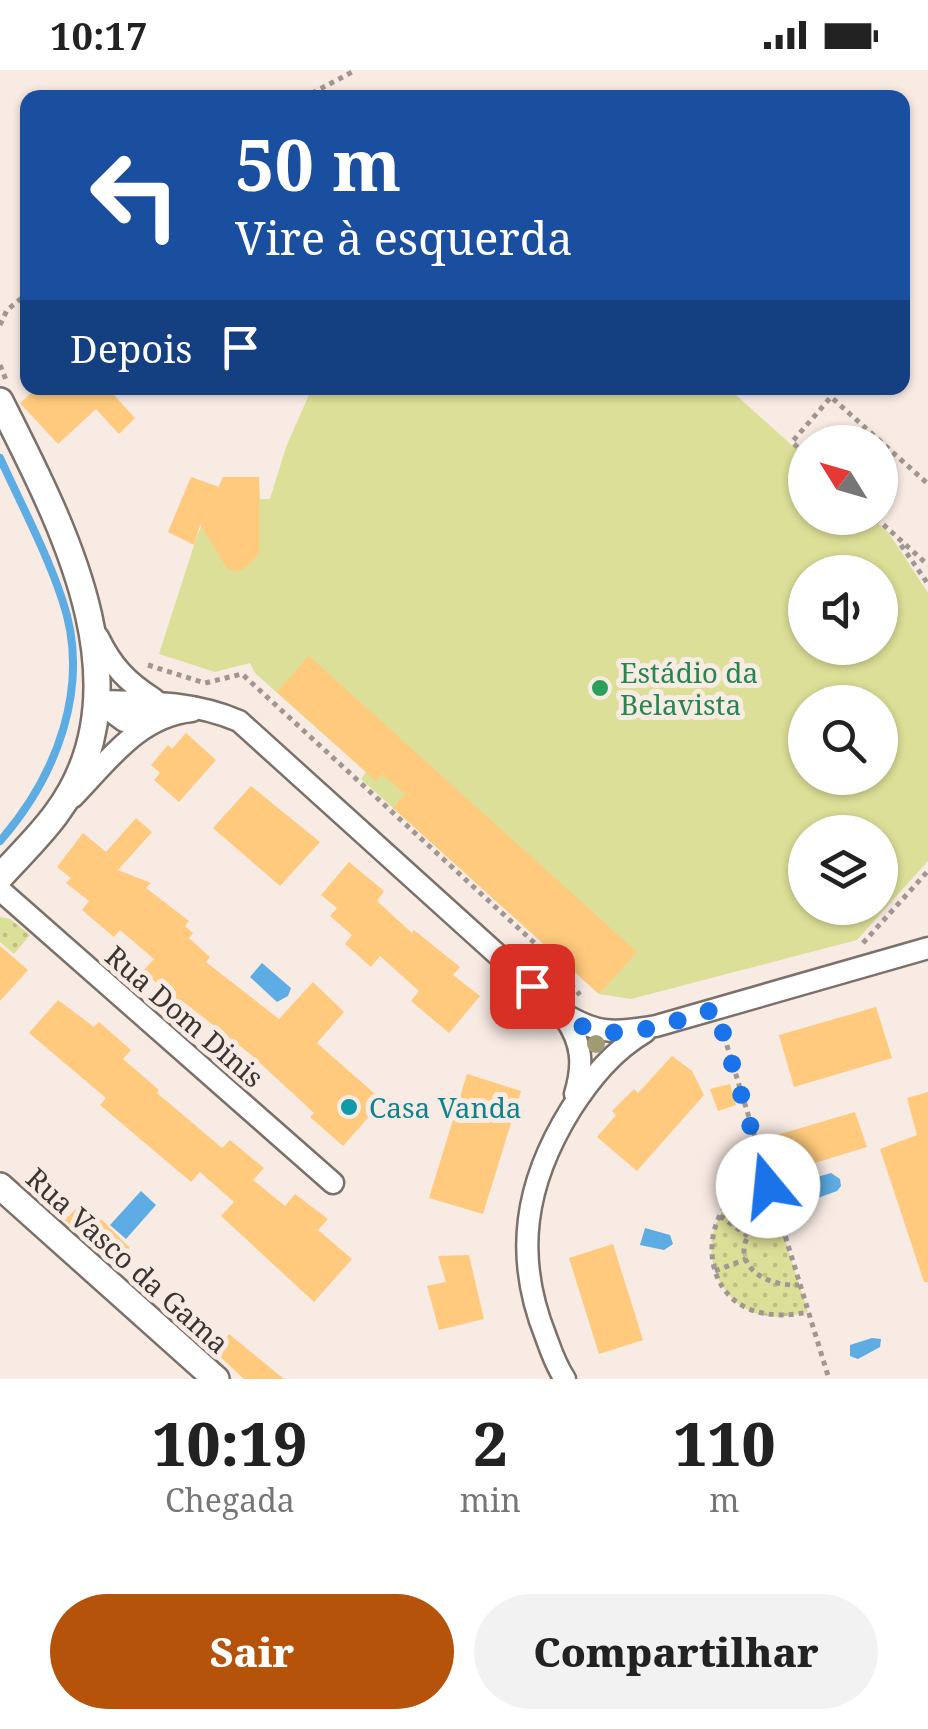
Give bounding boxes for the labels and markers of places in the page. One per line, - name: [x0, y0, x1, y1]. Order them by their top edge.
- place label: Estádio da Belavista: [620, 653, 758, 723]
- marker: Estádio da Belavista: [589, 677, 611, 699]
- pin: [490, 944, 575, 1029]
- place label: Casa Vanda: [369, 1088, 522, 1126]
- marker: Casa Vanda: [338, 1096, 360, 1118]

